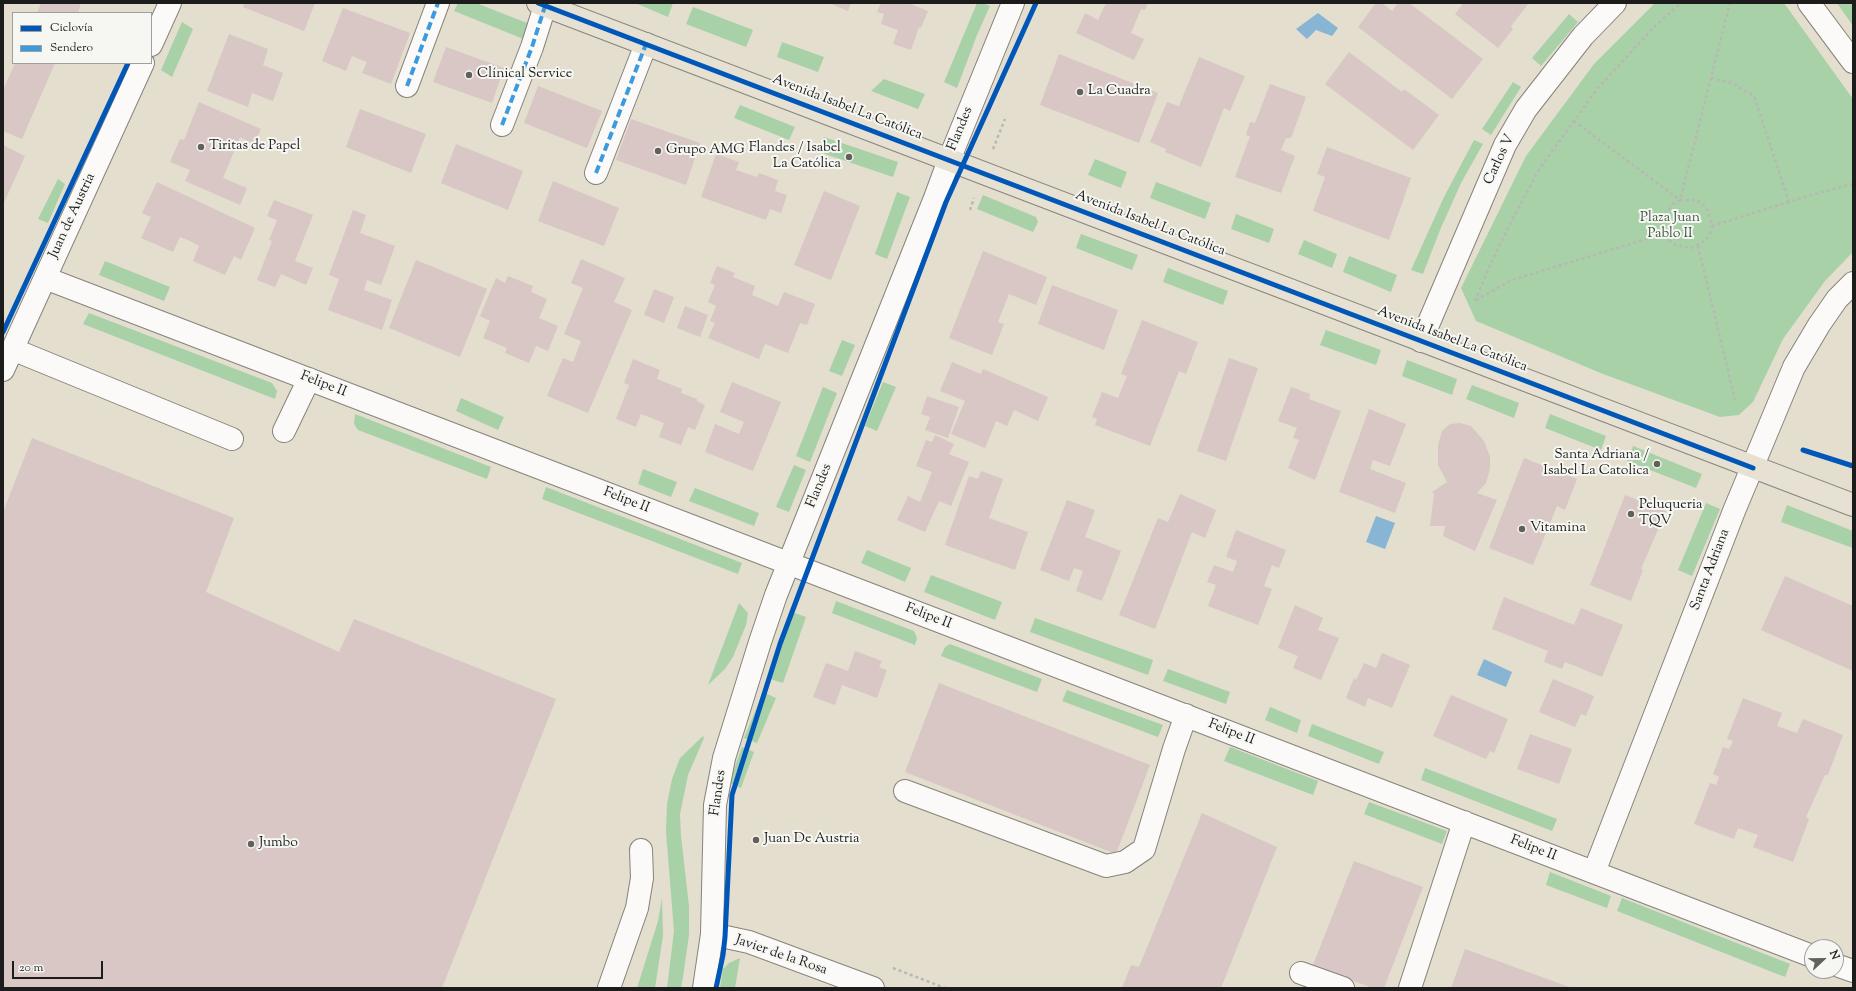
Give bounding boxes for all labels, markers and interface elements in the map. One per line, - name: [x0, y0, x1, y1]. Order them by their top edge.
- legend: [12, 12, 152, 64]
- text: Ciclovía: [50, 19, 93, 37]
- text: Sendero: [50, 39, 93, 57]
- place label: Clínical Service: [477, 67, 572, 83]
- marker: Clínical Service: [464, 70, 474, 80]
- street label: Avenida Isabel La Católica: [770, 72, 924, 144]
- place label: La Cuadra: [1088, 84, 1151, 100]
- marker: La Cuadra: [1075, 87, 1085, 97]
- street label: Flandes: [945, 105, 977, 153]
- street label: Carlos V: [1481, 132, 1519, 188]
- place label: Tiritas de Papel: [209, 139, 300, 155]
- place label: Flandes / Isabel La Católica: [749, 141, 841, 174]
- marker: Tiritas de Papel: [196, 142, 206, 152]
- place label: Grupo AMG: [666, 143, 745, 159]
- marker: Grupo AMG: [653, 146, 663, 156]
- marker: Flandes / Isabel La Católica: [844, 152, 854, 162]
- street label: Juan de Austria: [46, 171, 100, 261]
- street label: Avenida Isabel La Católica: [1073, 188, 1227, 260]
- park label: Plaza Juan Pablo II: [1640, 211, 1700, 244]
- street label: Avenida Isabel La Católica: [1375, 304, 1529, 376]
- street label: Felipe II: [297, 369, 349, 401]
- place label: Santa Adriana / Isabel La Catolica: [1543, 448, 1649, 480]
- marker: Santa Adriana / Isabel La Catolica: [1652, 459, 1662, 469]
- street label: Flandes: [804, 462, 836, 510]
- street label: Felipe II: [600, 485, 652, 517]
- place label: Peluqueria TQV: [1639, 498, 1703, 530]
- marker: Peluqueria TQV: [1626, 509, 1636, 519]
- place label: Vitamina: [1530, 521, 1586, 537]
- marker: Vitamina: [1517, 524, 1527, 534]
- street label: Santa Adriana: [1688, 527, 1734, 613]
- street label: Felipe II: [902, 601, 954, 633]
- street label: Felipe II: [1205, 717, 1257, 749]
- street label: Flandes: [707, 769, 731, 817]
- place label: Juan De Austria: [764, 832, 859, 848]
- street label: Felipe II: [1507, 833, 1559, 865]
- marker: Juan De Austria: [751, 835, 761, 845]
- place label: Jumbo: [259, 836, 298, 852]
- marker: Jumbo: [246, 839, 256, 849]
- street label: Javier de la Rosa: [733, 932, 829, 980]
- north arrow: [1804, 939, 1844, 979]
- text: N: [1825, 948, 1843, 962]
- scale bar: [14, 953, 105, 979]
- text: 20 m: [19, 959, 43, 977]

